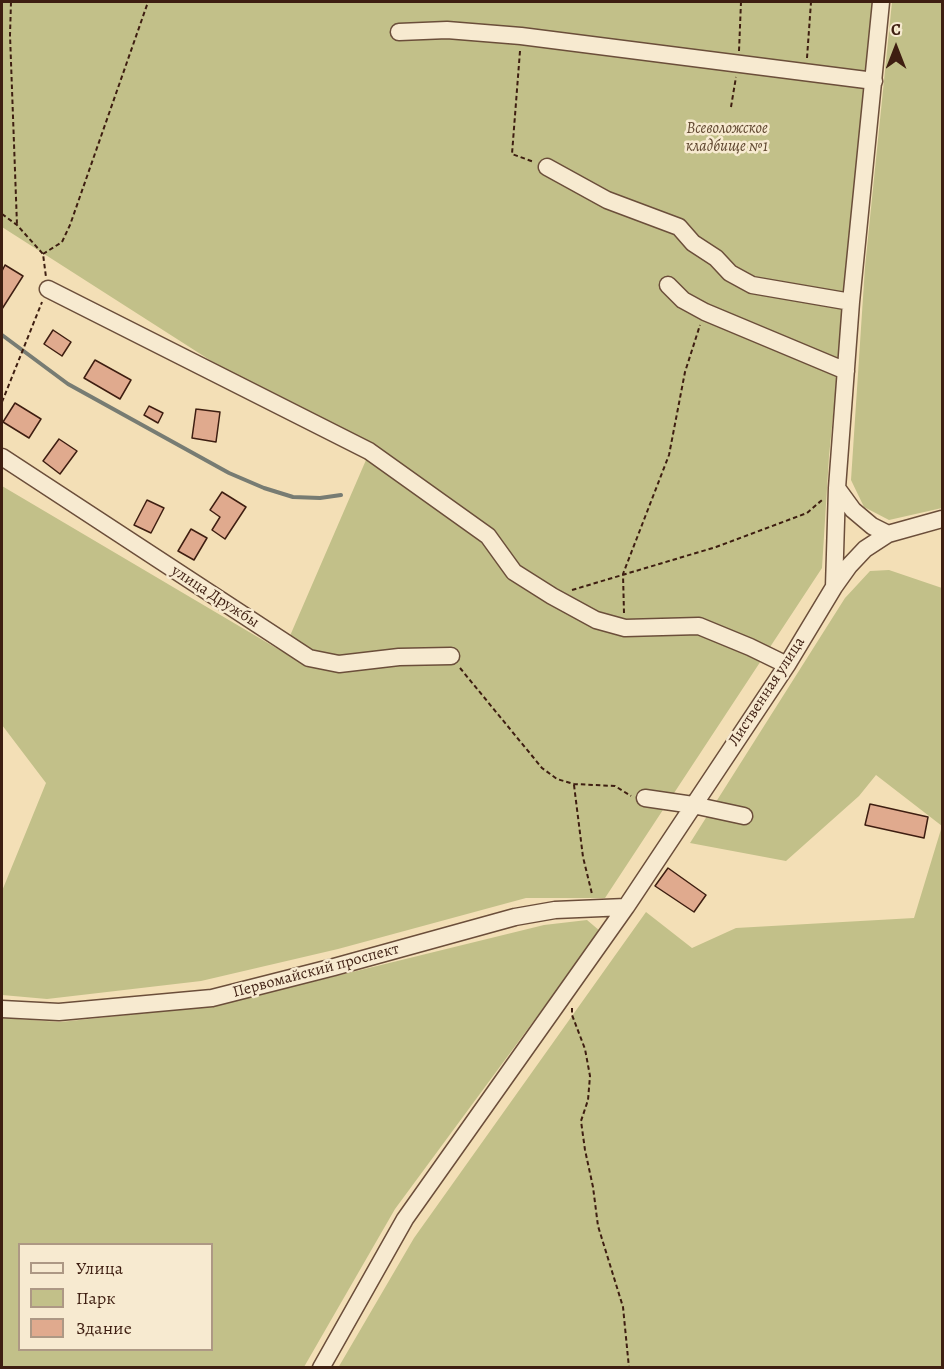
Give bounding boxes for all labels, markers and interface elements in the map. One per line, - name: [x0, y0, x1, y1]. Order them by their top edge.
- north arrow: [866, 18, 926, 78]
- text: С: [891, 19, 901, 41]
- park label: Всеволожское кладбище №1: [686, 119, 768, 157]
- street label: улица Дружбы: [168, 562, 262, 632]
- street label: Лиственная улица: [725, 634, 809, 750]
- street label: Первомайский проспект: [231, 940, 401, 1002]
- legend: [18, 1243, 213, 1351]
- text: Улица: [76, 1256, 123, 1280]
- text: Парк: [76, 1286, 116, 1310]
- text: Здание: [76, 1316, 132, 1340]

